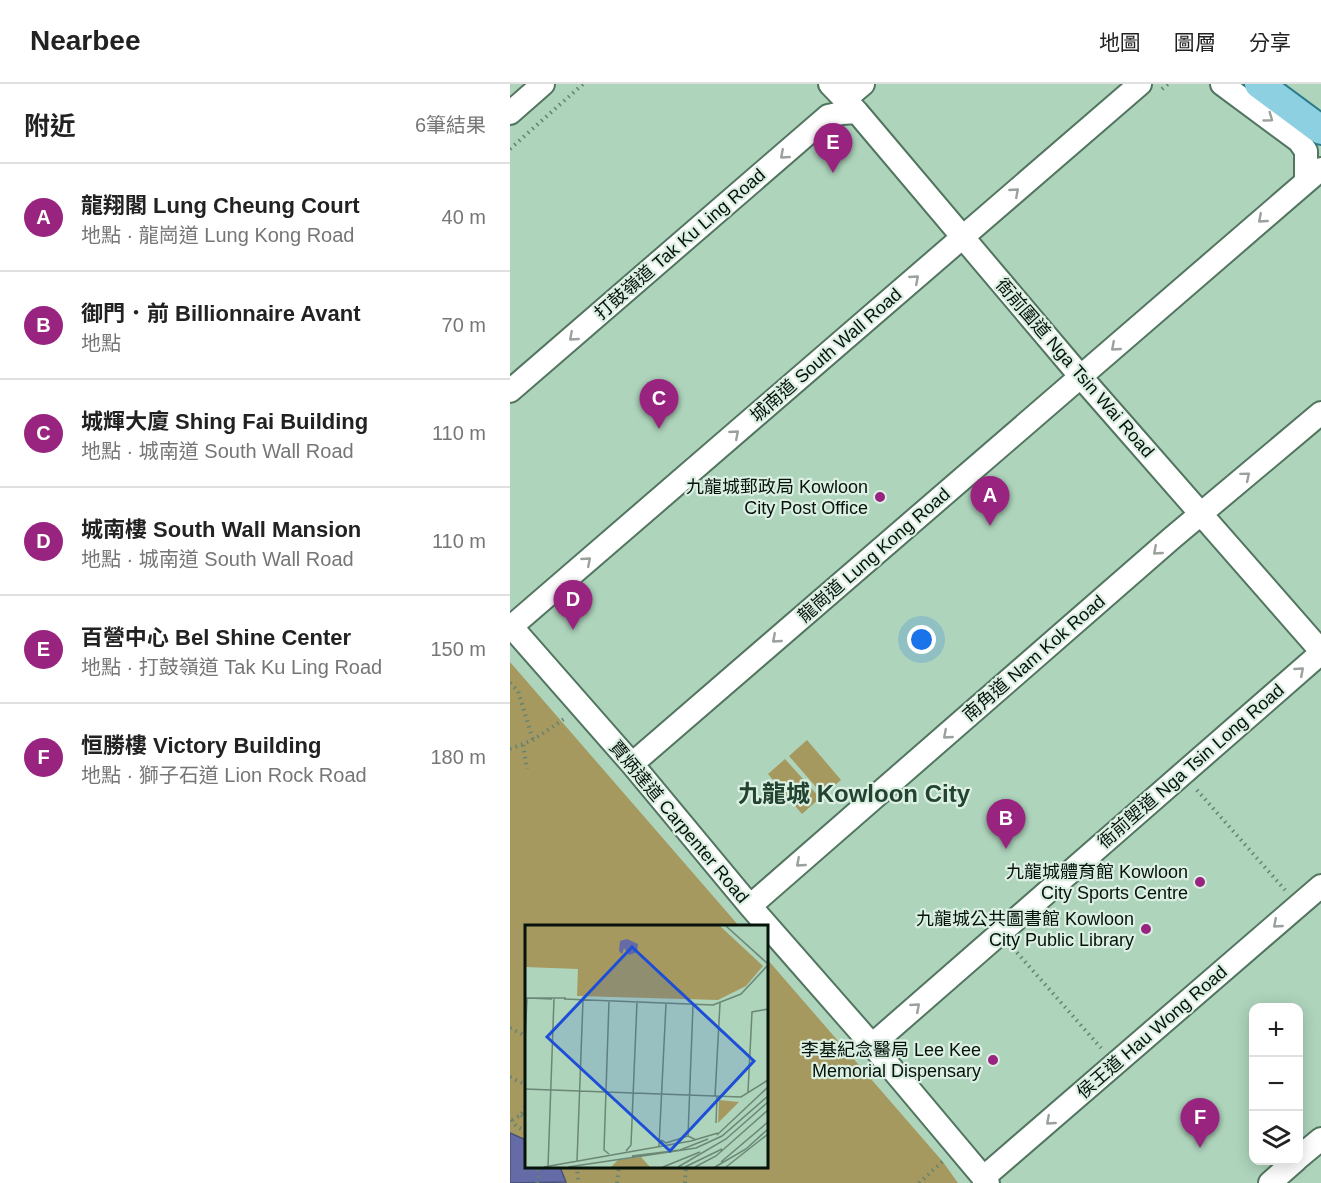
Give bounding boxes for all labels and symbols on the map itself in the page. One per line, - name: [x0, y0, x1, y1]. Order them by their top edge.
- one-way arrow: [1262, 111, 1273, 122]
- pin: E: [814, 124, 852, 173]
- one-way arrow: [779, 147, 790, 158]
- street label: 打鼓嶺道 Tak Ku Ling Road: [591, 165, 769, 323]
- one-way arrow: [1008, 188, 1019, 199]
- one-way arrow: [1258, 212, 1269, 223]
- one-way arrow: [908, 275, 919, 286]
- street label: 衙前圍道 Nga Tsin Wai Road: [992, 275, 1158, 461]
- street label: 城南道 South Wall Road: [746, 284, 906, 426]
- one-way arrow: [569, 330, 580, 341]
- one-way arrow: [1111, 340, 1122, 351]
- pin: C: [640, 380, 678, 429]
- one-way arrow: [728, 430, 739, 441]
- one-way arrow: [1239, 472, 1250, 483]
- pin: A: [970, 476, 1010, 526]
- place label: 九龍城郵政局 Kowloon City Post Office: [686, 477, 868, 518]
- street label: 龍崗道 Lung Kong Road: [794, 484, 954, 626]
- marker: 九龍城郵政局 Kowloon City Post Office: [873, 490, 887, 504]
- one-way arrow: [1153, 544, 1164, 555]
- one-way arrow: [580, 557, 591, 568]
- pin: D: [554, 580, 592, 630]
- street label: 南角道 Nam Kok Road: [959, 591, 1109, 725]
- your location: [907, 625, 936, 654]
- one-way arrow: [772, 632, 783, 643]
- one-way arrow: [1293, 667, 1304, 678]
- street label: 衙前塱道 Nga Tsin Long Road: [1094, 680, 1288, 852]
- one-way arrow: [943, 728, 953, 739]
- street label: 賈炳達道 Carpenter Road: [605, 737, 753, 907]
- district label: 九龍城 Kowloon City: [738, 780, 971, 807]
- pin: B: [986, 800, 1026, 849]
- one-way arrow: [796, 856, 807, 867]
- place label: 九龍城體育館 Kowloon City Sports Centre: [1006, 862, 1188, 903]
- marker: 九龍城體育館 Kowloon City Sports Centre: [1193, 875, 1207, 889]
- place label: 九龍城公共圖書館 Kowloon City Public Library: [916, 909, 1134, 950]
- one-way arrow: [1273, 917, 1284, 928]
- marker: 九龍城公共圖書館 Kowloon City Public Library: [1139, 922, 1153, 936]
- inset map: [525, 925, 768, 1168]
- street label: 侯王道 Hau Wong Road: [1073, 962, 1231, 1102]
- one-way arrow: [909, 1003, 920, 1014]
- place label: 李基紀念醫局 Lee Kee Memorial Dispensary: [801, 1040, 981, 1081]
- marker: 李基紀念醫局 Lee Kee Memorial Dispensary: [986, 1053, 1000, 1067]
- pin: F: [1180, 1098, 1220, 1148]
- one-way arrow: [1046, 1113, 1057, 1124]

